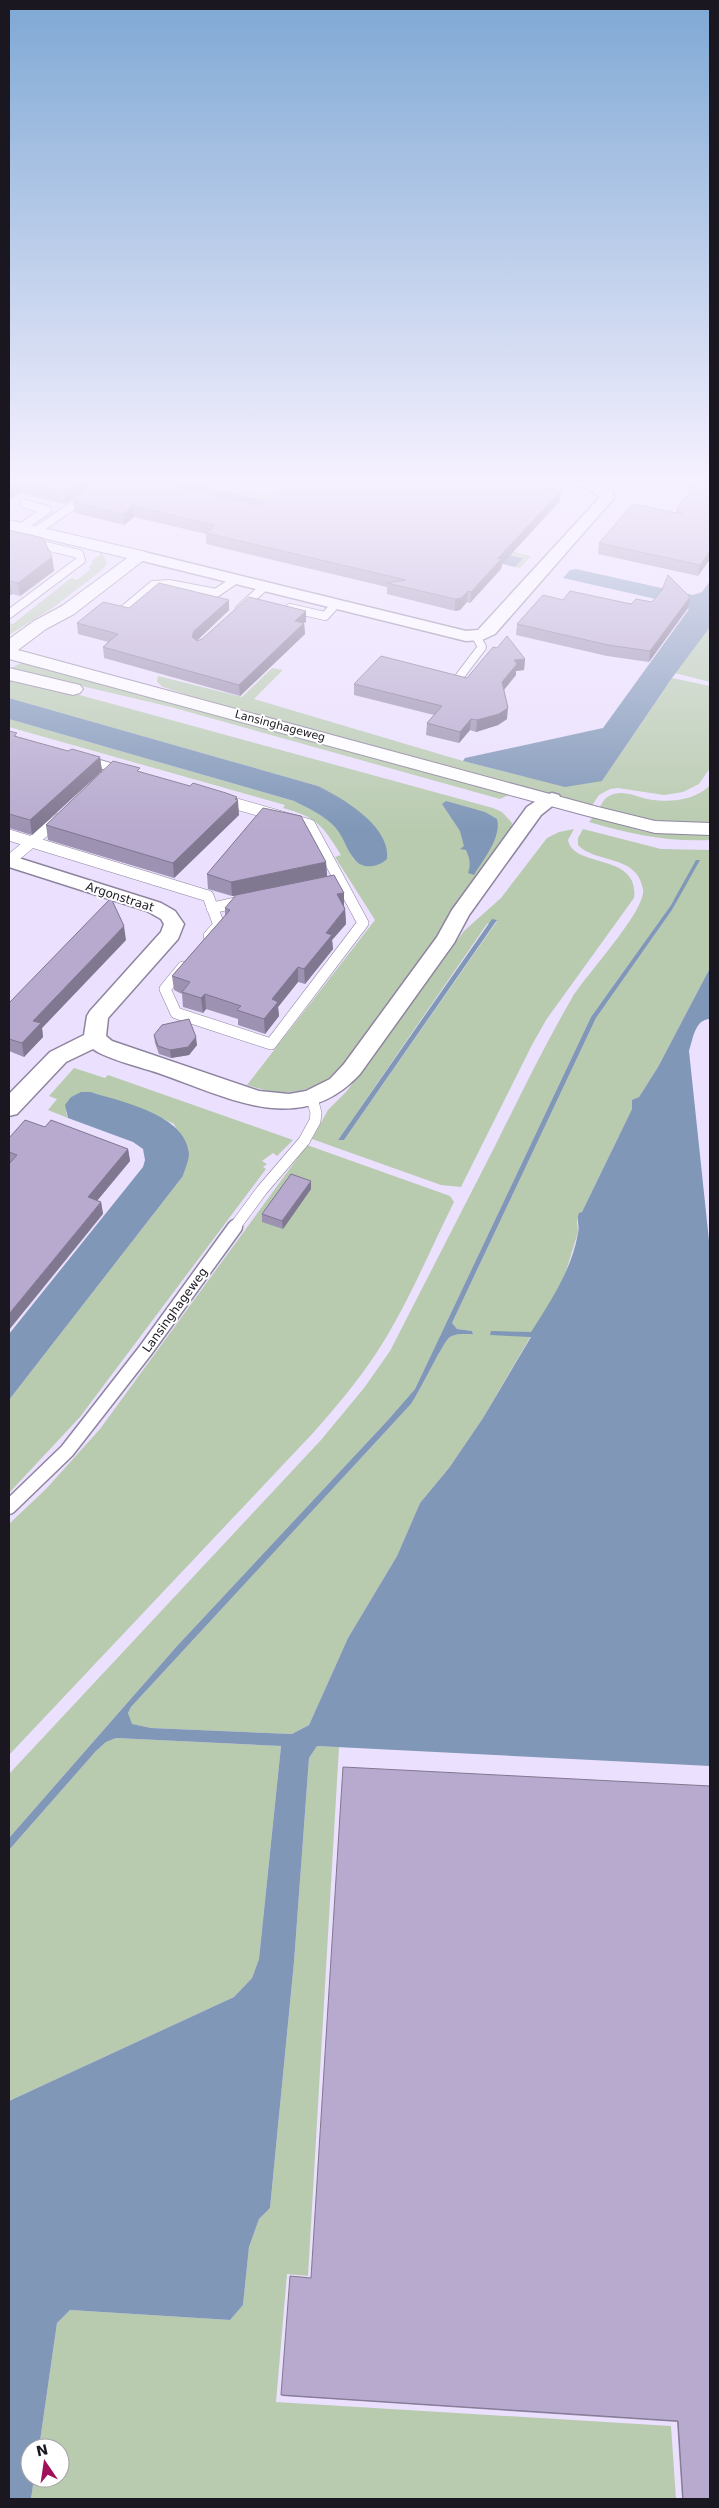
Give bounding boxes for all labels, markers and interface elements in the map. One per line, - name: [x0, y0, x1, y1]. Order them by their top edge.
- street label: Lansinghageweg: [234, 708, 326, 744]
- street label: Argonstraat: [84, 879, 156, 915]
- street label: Lansinghageweg: [140, 1265, 210, 1355]
- north arrow: [20, 2438, 70, 2488]
- text: N: [35, 2441, 50, 2459]

